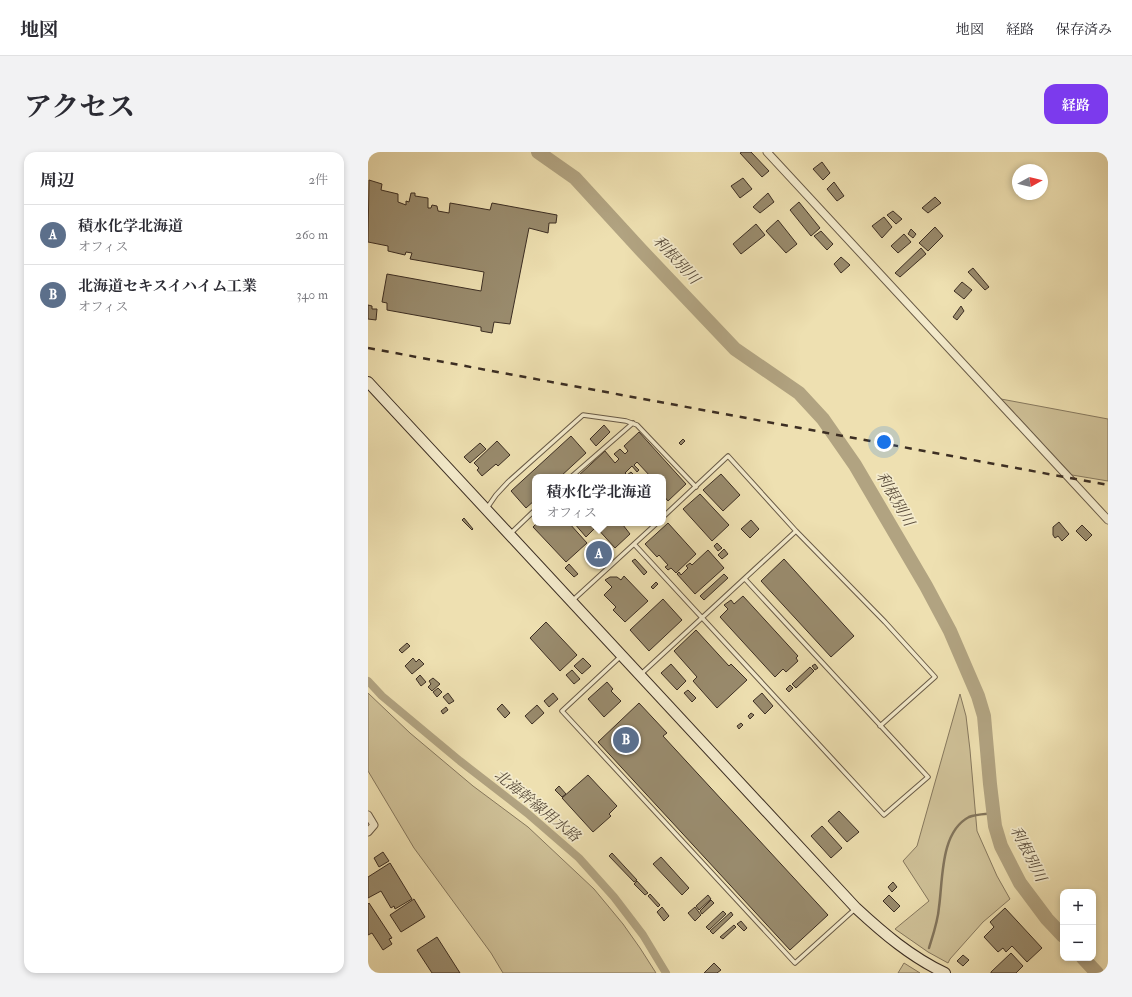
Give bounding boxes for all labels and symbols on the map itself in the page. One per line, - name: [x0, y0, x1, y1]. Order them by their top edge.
- north arrow: [1012, 164, 1048, 200]
- water label: 利根別川: [649, 232, 705, 290]
- your location: [874, 432, 894, 452]
- water label: 利根別川: [872, 468, 919, 531]
- pin: A: [586, 539, 612, 569]
- pin: B: [613, 725, 639, 755]
- water label: 北海幹線用水路: [490, 766, 585, 847]
- water label: 利根別川: [1006, 823, 1051, 887]

